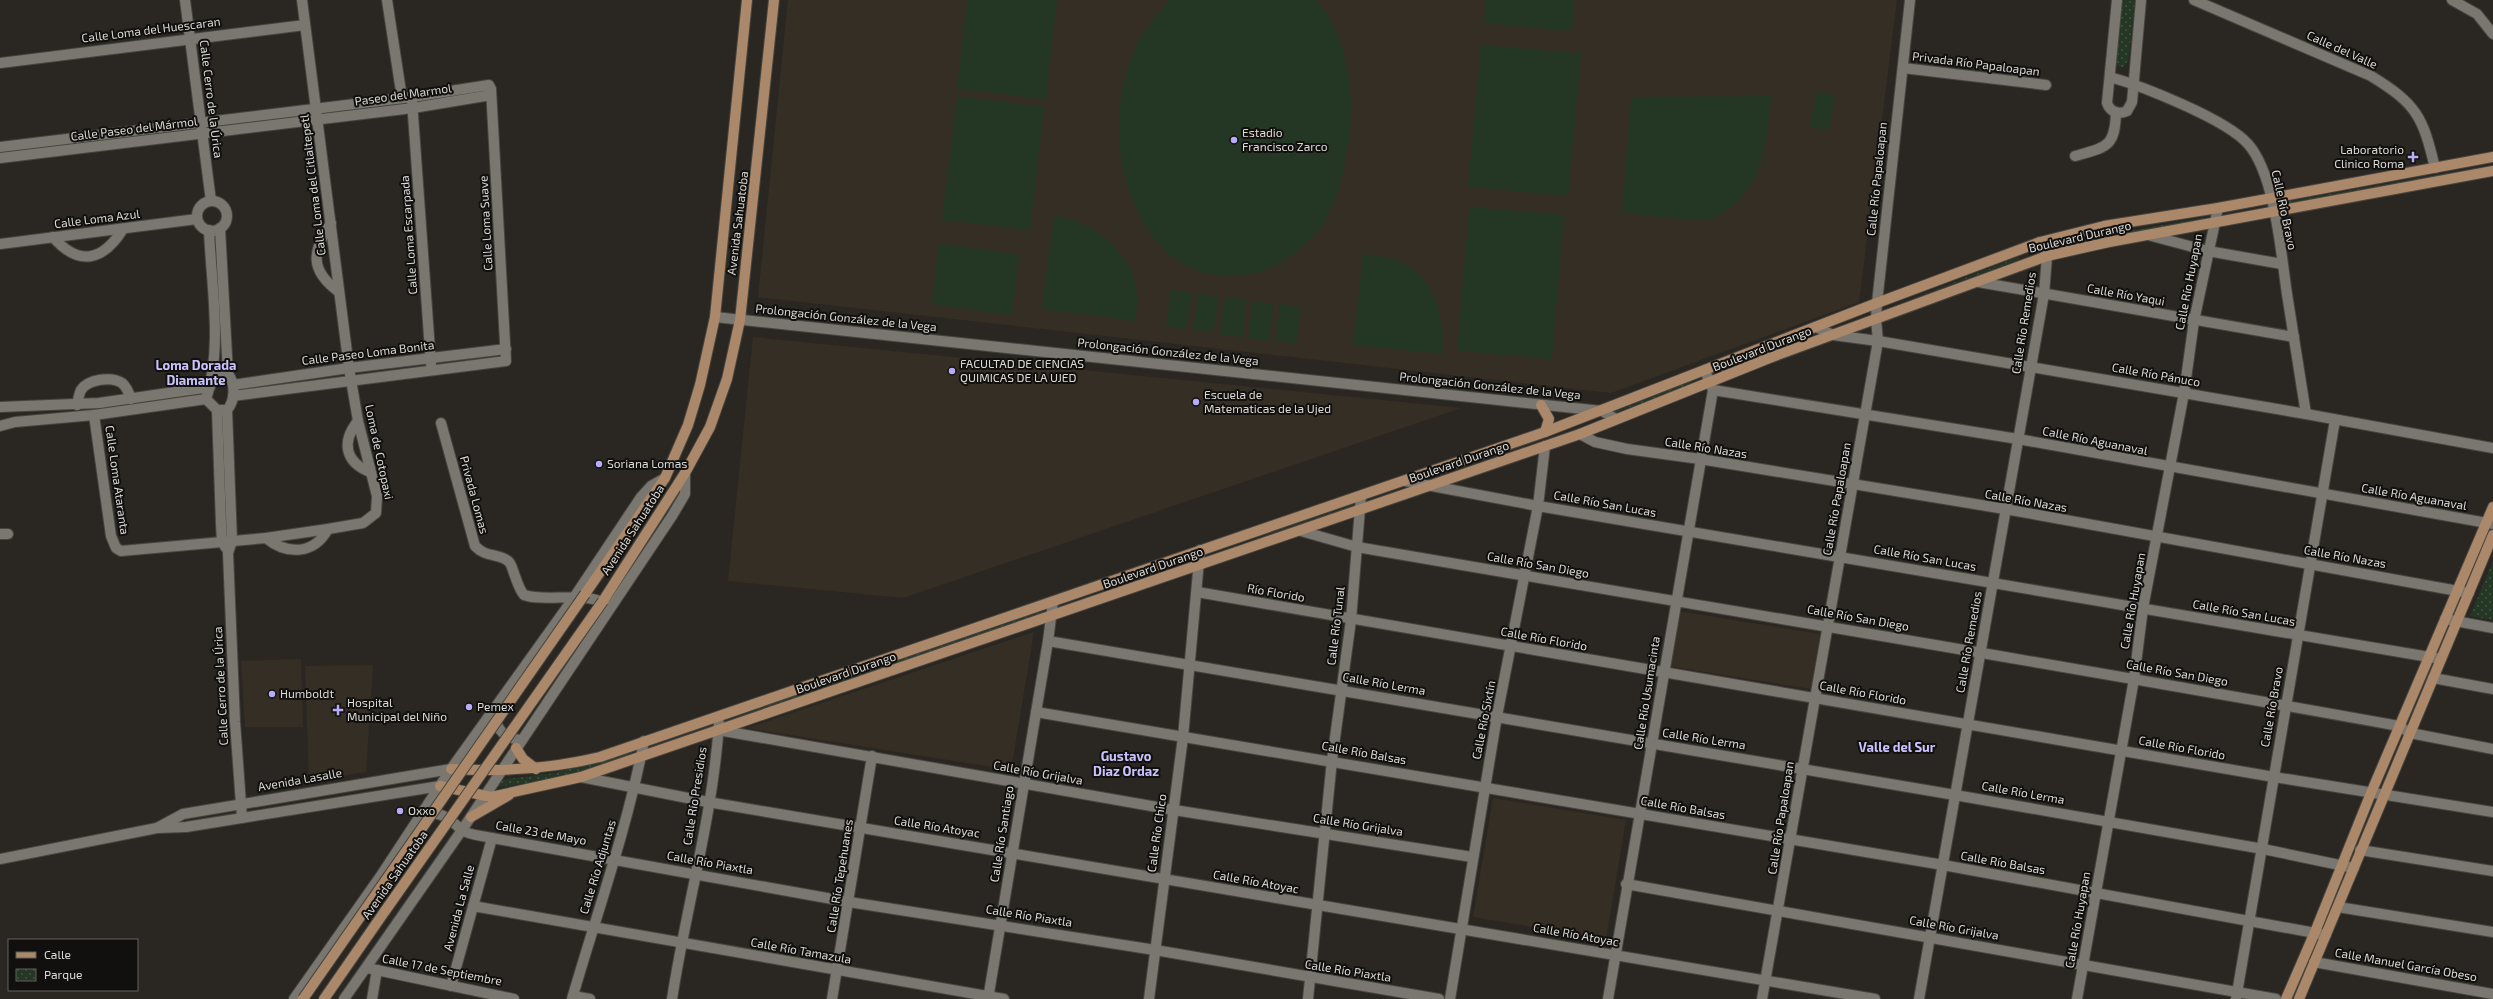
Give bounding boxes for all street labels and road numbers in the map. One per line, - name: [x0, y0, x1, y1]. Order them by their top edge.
- street label: Calle Loma del Huescaran: [81, 14, 221, 44]
- street label: Calle del Valle: [2305, 27, 2380, 71]
- street label: Calle Cerro de la Úrica: [198, 39, 226, 159]
- street label: Privada Río Papaloapan: [1912, 48, 2041, 78]
- street label: Paseo del Marmol: [353, 80, 453, 108]
- street label: Calle Paseo del Mármol: [70, 113, 198, 143]
- street label: Calle Loma del Citlaltepetl: [296, 113, 328, 257]
- street label: Calle Río Papaloapan: [1863, 121, 1889, 236]
- street label: Calle Río Bravo: [2270, 168, 2300, 251]
- street label: Avenida Sahuatoba: [724, 170, 750, 276]
- street label: Calle Loma Escarpada: [397, 175, 419, 295]
- street label: Calle Loma Suave: [476, 175, 494, 271]
- street label: Calle Loma Azul: [53, 206, 141, 230]
- street label: Boulevard Durango: [2027, 217, 2133, 255]
- street label: Calle Río Huyapan: [2172, 232, 2204, 331]
- street label: Calle Río Remedios: [2008, 271, 2038, 375]
- street label: Calle Río Yaqui: [2086, 280, 2166, 308]
- street label: Prolongación González de la Vega: [755, 301, 938, 333]
- street label: Boulevard Durango: [1710, 323, 1813, 373]
- street label: Prolongación González de la Vega: [1077, 335, 1260, 367]
- street label: Calle Paseo Loma Bonita: [301, 337, 435, 367]
- street label: Calle Río Pánuco: [2111, 359, 2202, 389]
- street label: Prolongación González de la Vega: [1399, 369, 1582, 401]
- street label: Loma de Cotopaxi: [363, 403, 397, 501]
- street label: Calle Río Aguanaval: [2041, 423, 2149, 457]
- street label: Calle Loma Ataranta: [103, 424, 133, 535]
- street label: Calle Río Nazas: [1664, 434, 1748, 460]
- street label: Boulevard Durango: [1407, 437, 1511, 485]
- street label: Calle Río Papaloapan: [1819, 441, 1853, 556]
- street label: Privada Lomas: [458, 454, 492, 535]
- street label: Calle Río Aguanaval: [2360, 480, 2468, 512]
- street label: Avenida Sahuatoba: [598, 482, 667, 577]
- street label: Calle Río Nazas: [1984, 486, 2068, 514]
- street label: Calle Río San Lucas: [1553, 487, 1658, 519]
- street label: Calle Río San Lucas: [1873, 541, 1978, 573]
- street label: Calle Río Nazas: [2303, 542, 2387, 570]
- street label: Boulevard Durango: [1101, 543, 1205, 591]
- street label: Calle Río San Diego: [1486, 548, 1590, 580]
- street label: Calle Río Huyapan: [2117, 551, 2147, 650]
- street label: Río Florido: [1246, 580, 1306, 604]
- street label: Calle Río Tunal: [1323, 585, 1347, 666]
- street label: Calle Río Remedios: [1952, 590, 1984, 694]
- street label: Calle Río San Lucas: [2192, 596, 2297, 628]
- street label: Calle Río San Diego: [1806, 601, 1910, 633]
- street label: Calle Río Florido: [1500, 623, 1589, 653]
- street label: Calle Cerro de la Úrica: [210, 626, 230, 746]
- street label: Calle Río Usumacinta: [1630, 635, 1662, 751]
- street label: Boulevard Durango: [794, 648, 898, 696]
- street label: Calle Río San Diego: [2125, 656, 2229, 688]
- street label: Calle Río Bravo: [2257, 665, 2285, 748]
- street label: Calle Río Lerma: [1342, 669, 1427, 697]
- street label: Calle Río Florido: [1819, 677, 1908, 707]
- street label: Calle Río Sixtín: [1468, 679, 1498, 760]
- street label: Calle Río Lerma: [1662, 725, 1747, 752]
- street label: Calle Río Florido: [2138, 732, 2227, 762]
- street label: Calle Río Balsas: [1321, 738, 1408, 766]
- street label: Calle Río Presidios: [679, 746, 709, 846]
- street label: Calle Río Grijalva: [992, 757, 1084, 788]
- street label: Calle Río Papaloapan: [1764, 760, 1796, 875]
- street label: Avenida Lasalle: [257, 765, 343, 793]
- street label: Calle Río Lerma: [1981, 778, 2066, 806]
- street label: Calle Río Santiago: [986, 784, 1016, 883]
- street label: Calle Río Chico: [1144, 793, 1168, 873]
- street label: Calle Río Balsas: [1640, 793, 1727, 821]
- street label: Calle Río Grijalva: [1312, 810, 1404, 839]
- street label: Calle Río Atoyac: [893, 812, 981, 840]
- street label: Calle 23 de Mayo: [495, 817, 588, 847]
- street label: Calle Río Adjuntas: [576, 818, 619, 916]
- street label: Calle Río Tepehuanes: [823, 818, 855, 934]
- street label: Avenida Sahuatoba: [358, 828, 430, 921]
- street label: Calle Río Piaxtla: [666, 848, 754, 876]
- street label: Calle Río Balsas: [1960, 848, 2047, 876]
- street label: Avenida La Salle: [440, 863, 476, 952]
- street label: Calle Río Atoyac: [1212, 867, 1300, 895]
- street label: Calle Río Huyapan: [2062, 870, 2092, 969]
- street label: Calle Río Piaxtla: [985, 901, 1073, 929]
- street label: Calle Río Grijalva: [1908, 912, 2000, 943]
- street label: Calle Río Atoyac: [1532, 920, 1620, 948]
- street label: Calle Río Tamazula: [750, 934, 853, 966]
- street label: Calle Manuel García Obeso: [2334, 945, 2479, 983]
- street label: Calle 17 de Septiembre: [381, 951, 503, 988]
- street label: Calle Río Piaxtla: [1304, 956, 1392, 984]

